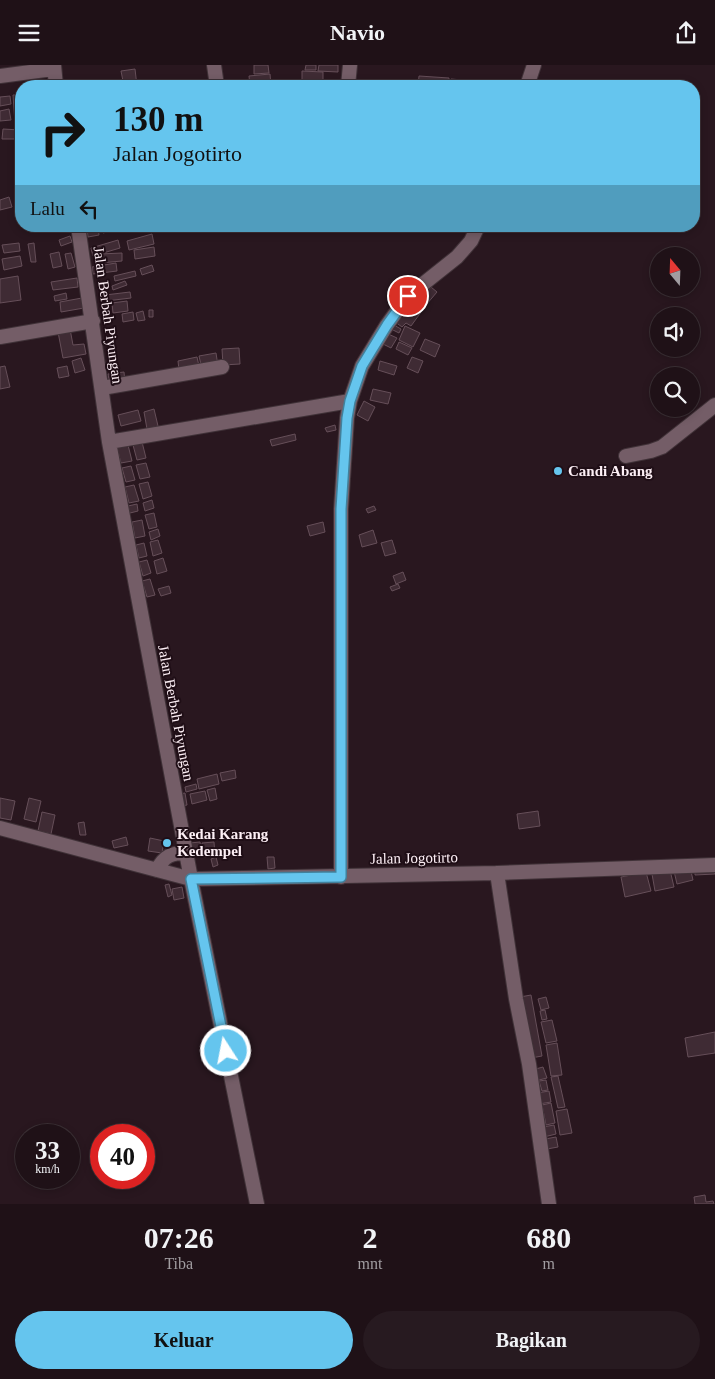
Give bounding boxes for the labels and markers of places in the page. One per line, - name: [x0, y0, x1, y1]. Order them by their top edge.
- pin: [387, 275, 429, 317]
- place label: Candi Abang: [568, 463, 653, 479]
- marker: Candi Abang: [552, 465, 564, 477]
- place label: Kedai Karang Kedempel: [177, 826, 269, 859]
- marker: Kedai Karang Kedempel: [161, 837, 173, 849]

